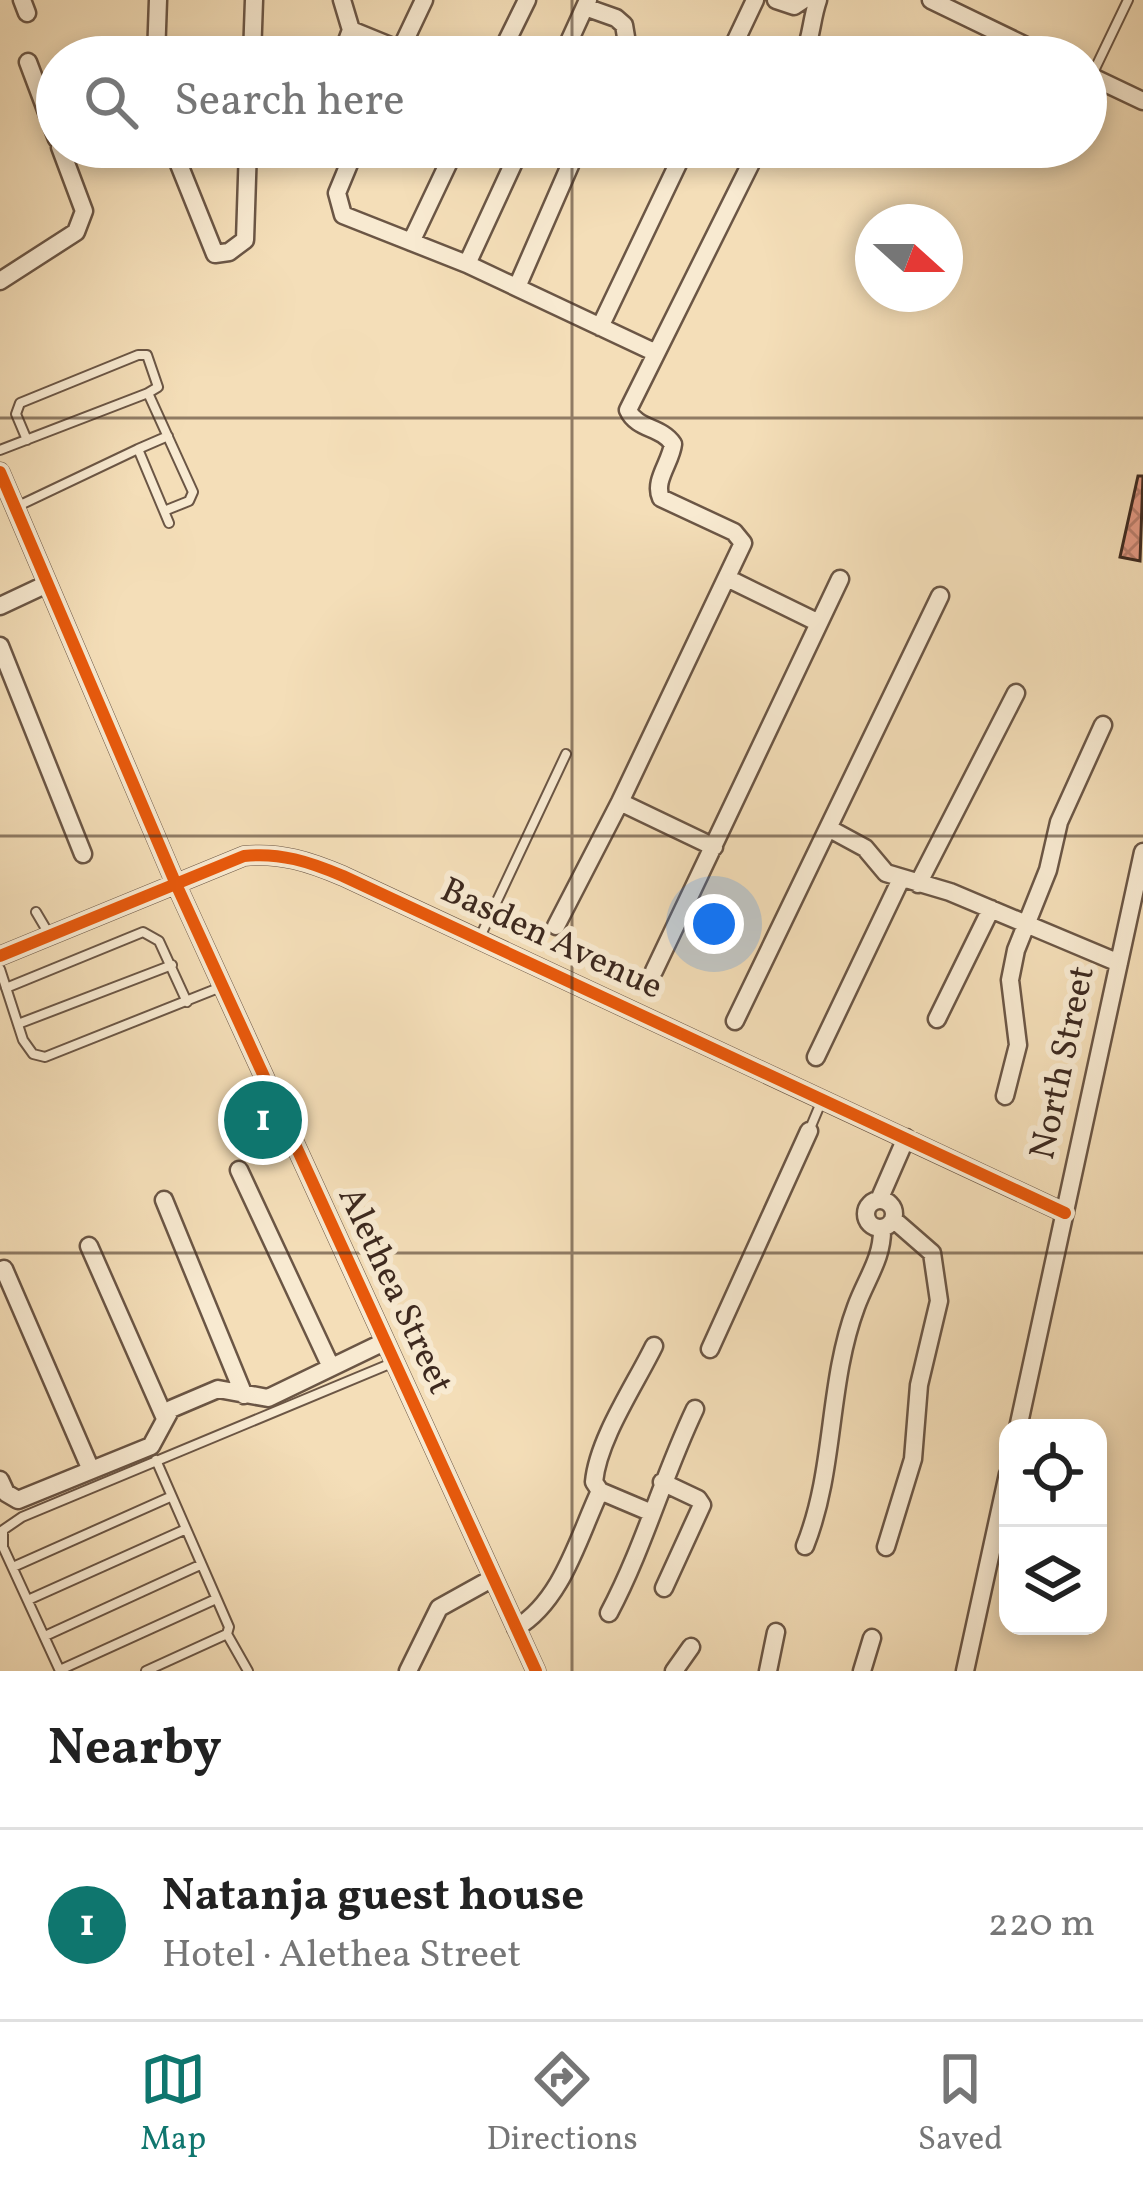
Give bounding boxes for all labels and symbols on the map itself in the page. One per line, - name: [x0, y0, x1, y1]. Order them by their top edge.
- north arrow: [855, 204, 963, 312]
- street label: Basden Avenue: [432, 867, 670, 1013]
- your location: [684, 894, 744, 954]
- street label: North Street: [1019, 962, 1109, 1164]
- pin: 1: [224, 1075, 302, 1165]
- street label: Alethea Street: [324, 1179, 464, 1403]

